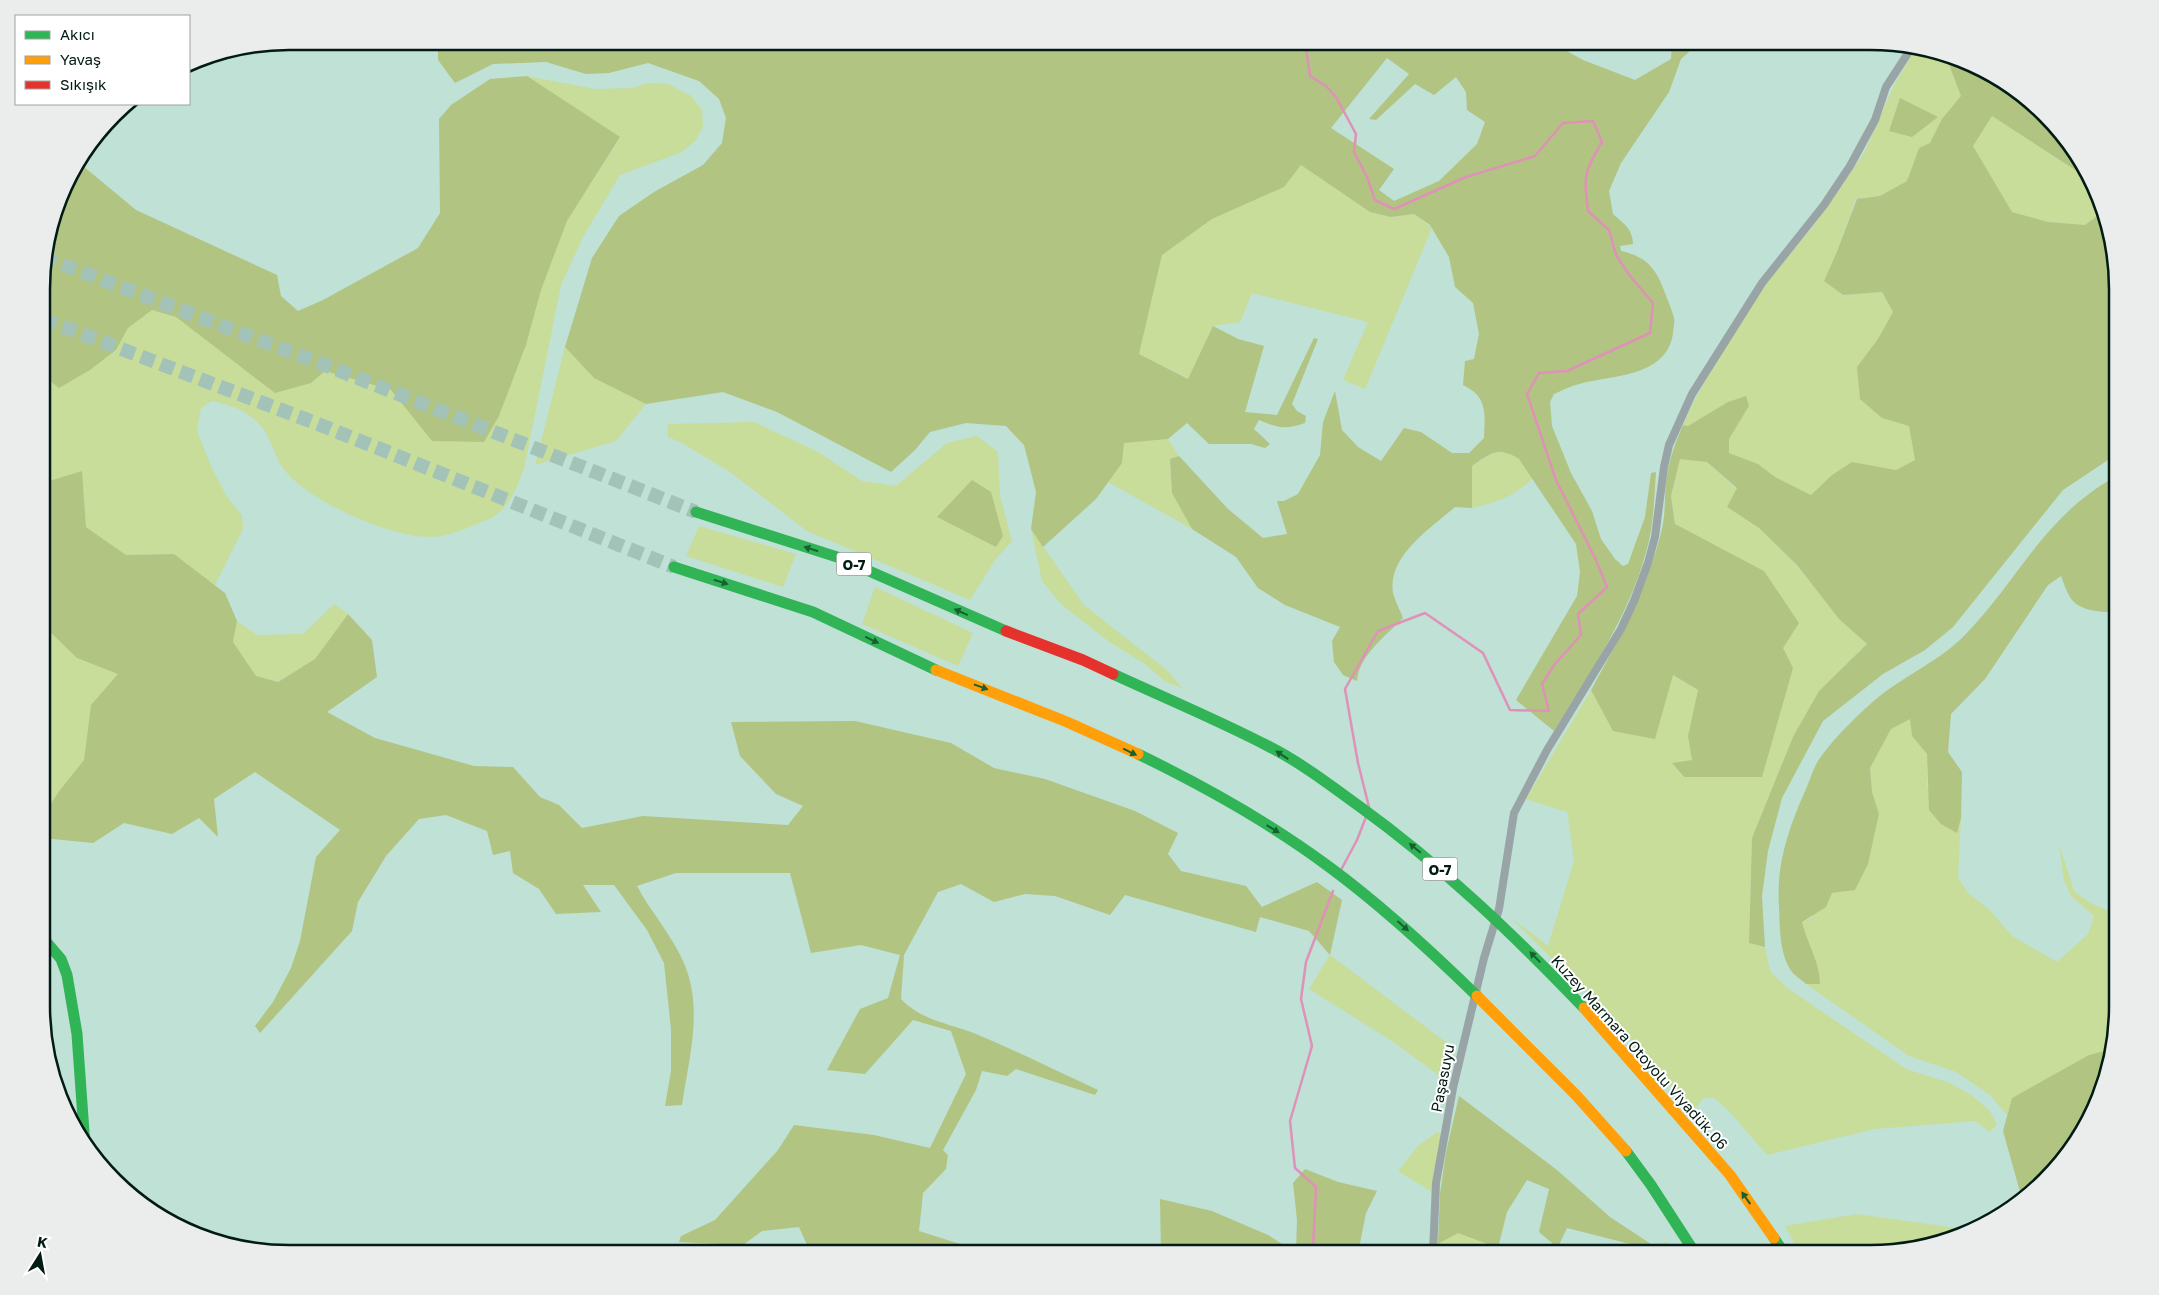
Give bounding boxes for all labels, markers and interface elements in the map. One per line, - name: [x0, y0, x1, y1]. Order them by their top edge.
- legend: [15, 15, 190, 105]
- text: Akıcı: [60, 25, 95, 43]
- text: Yavaş: [60, 50, 101, 68]
- text: Sıkışık: [60, 75, 107, 93]
- one-way arrow: [804, 545, 819, 552]
- road number: O-7: [836, 552, 872, 576]
- one-way arrow: [713, 578, 728, 586]
- one-way arrow: [954, 607, 968, 615]
- one-way arrow: [865, 636, 879, 644]
- one-way arrow: [974, 684, 989, 691]
- one-way arrow: [1123, 748, 1137, 756]
- one-way arrow: [1276, 750, 1289, 759]
- one-way arrow: [1267, 824, 1280, 833]
- one-way arrow: [1409, 843, 1422, 854]
- road number: O-7: [1422, 858, 1458, 881]
- one-way arrow: [1397, 920, 1409, 932]
- one-way arrow: [1530, 951, 1542, 963]
- street label: Kuzey Marmara Otoyolu Viyadük.06: [1548, 951, 1732, 1153]
- street label: Paşasuyu: [1427, 1042, 1457, 1114]
- one-way arrow: [1741, 1191, 1751, 1205]
- north arrow: [15, 1230, 65, 1280]
- text: K: [36, 1232, 49, 1251]

